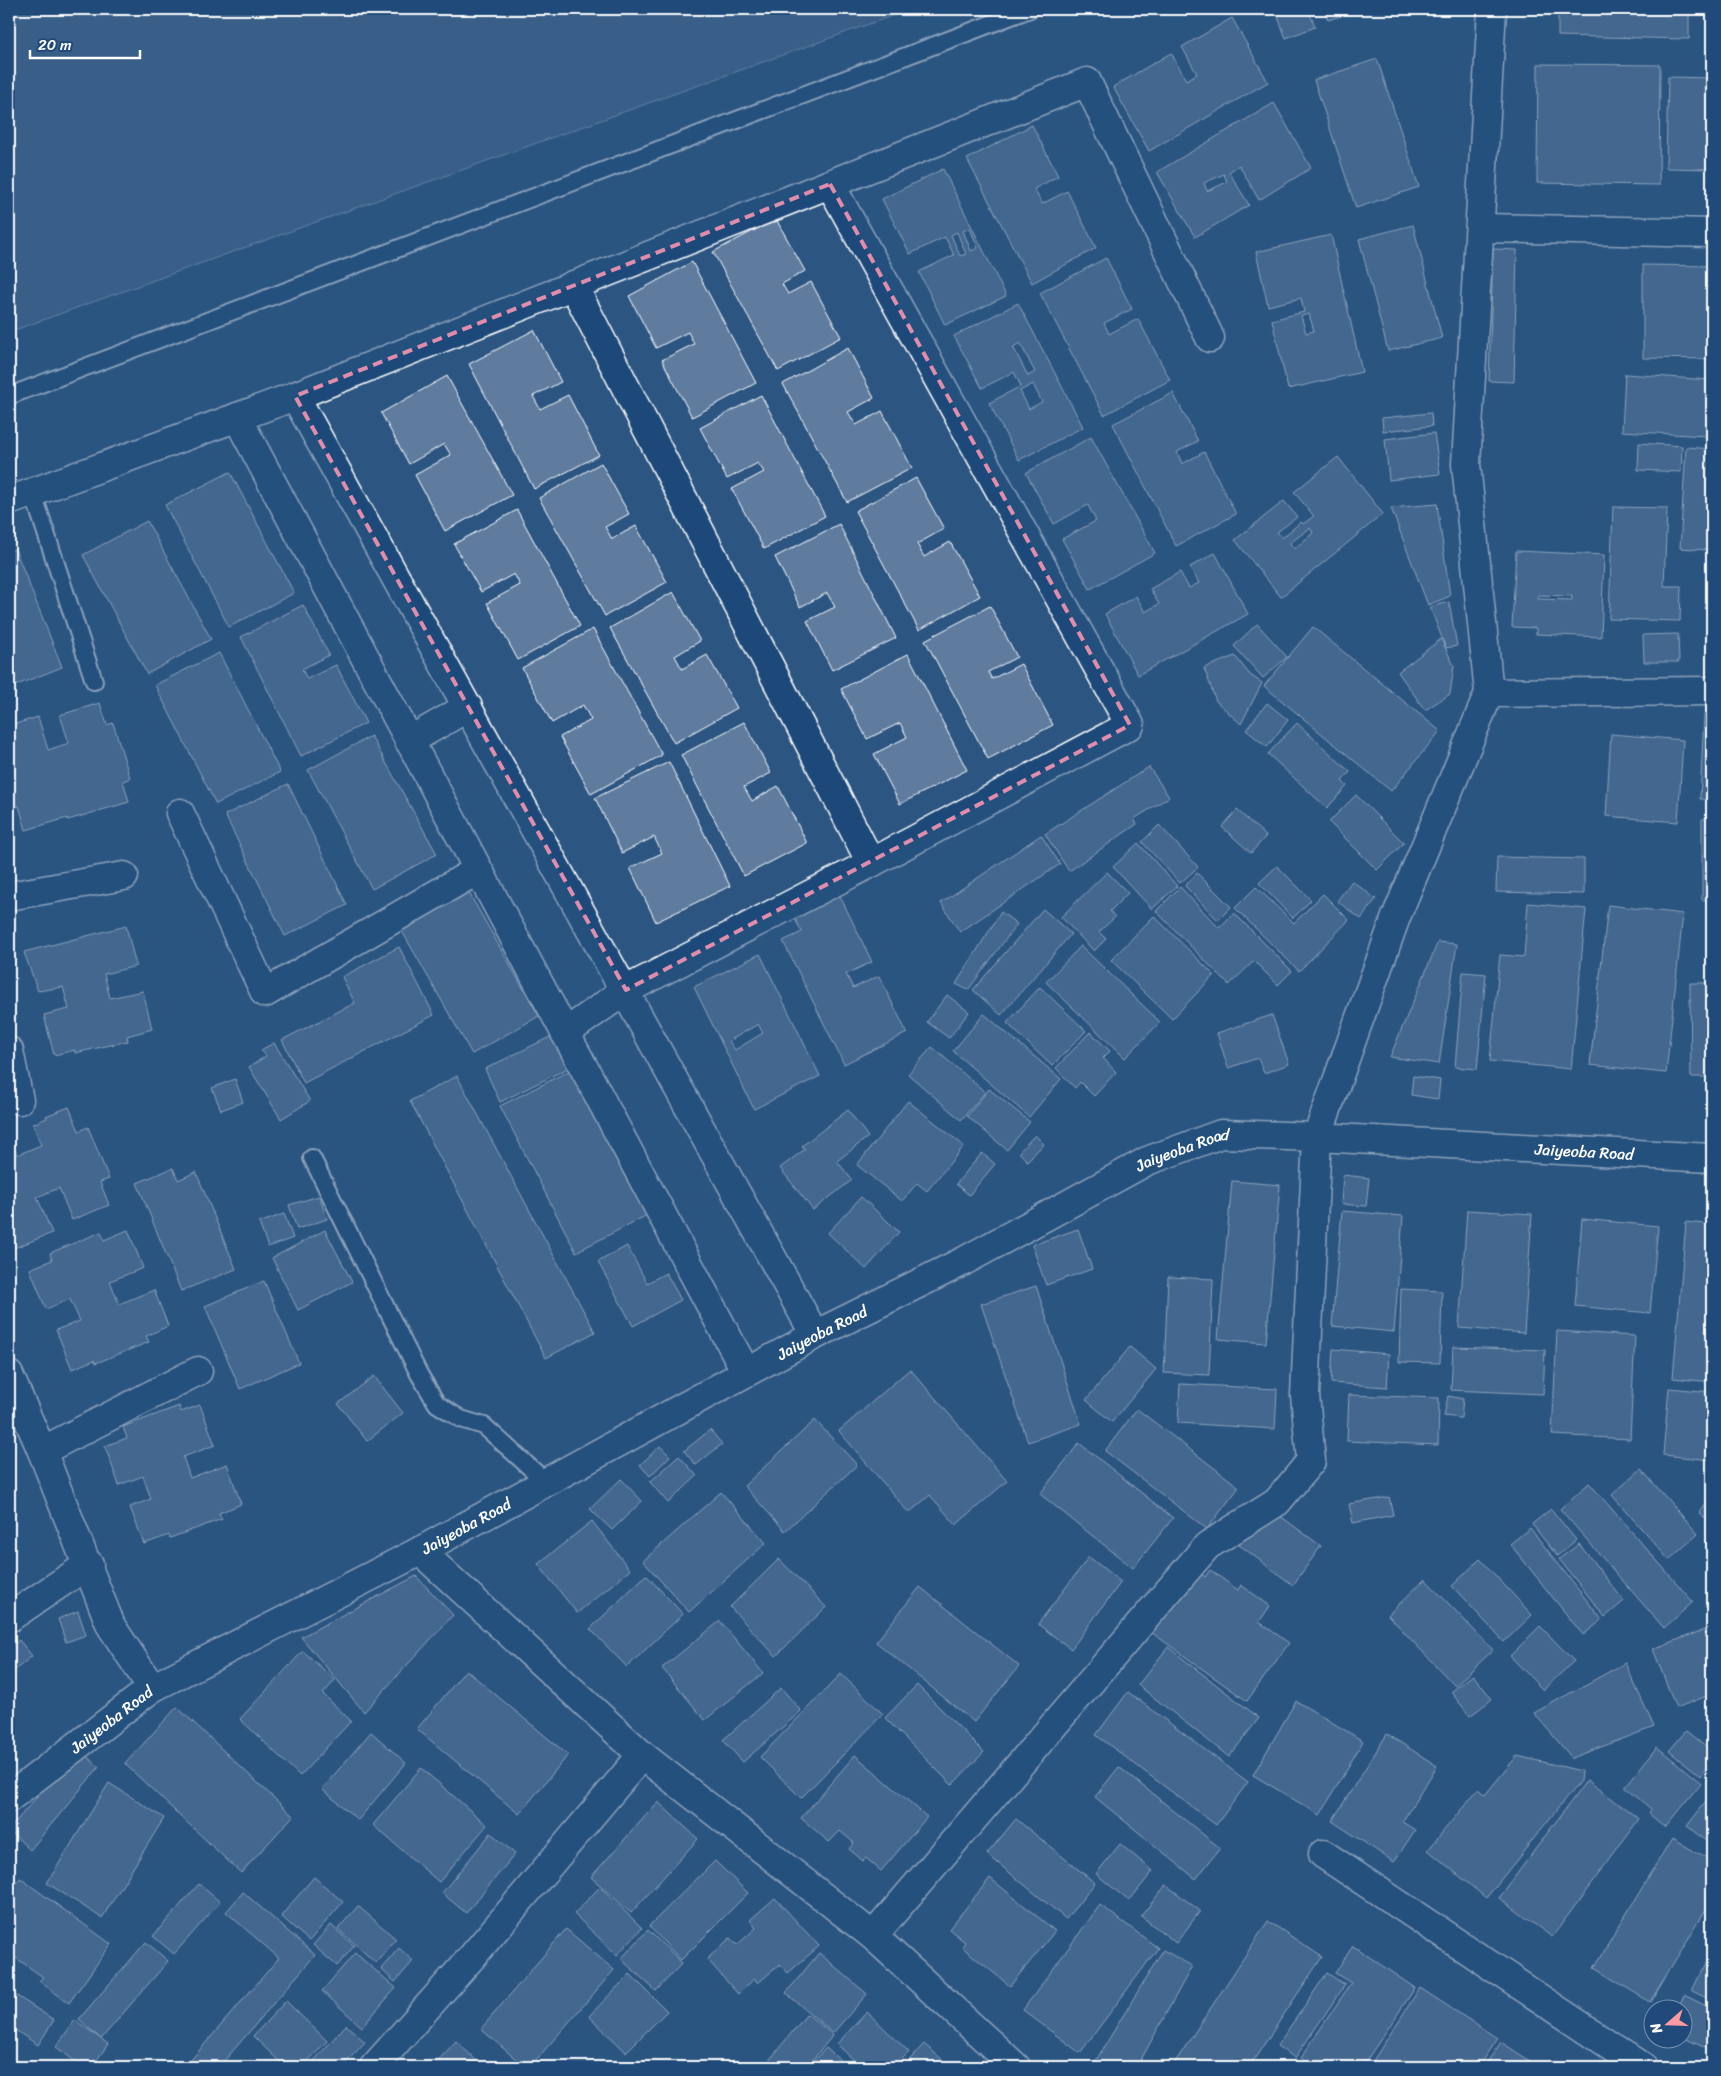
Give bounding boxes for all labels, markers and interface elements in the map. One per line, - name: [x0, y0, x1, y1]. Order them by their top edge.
- scale bar: [30, 28, 140, 60]
- text: 20 m: [38, 32, 72, 58]
- street label: Jaiyeoba Road: [1129, 1120, 1231, 1180]
- street label: Jaiyeoba Road: [1533, 1134, 1636, 1168]
- street label: Jaiyeoba Road: [770, 1296, 874, 1368]
- street label: Jaiyeoba Road: [415, 1489, 518, 1563]
- street label: Jaiyeoba Road: [62, 1677, 161, 1762]
- north arrow: [1644, 1998, 1694, 2048]
- text: N: [1643, 2019, 1670, 2038]

